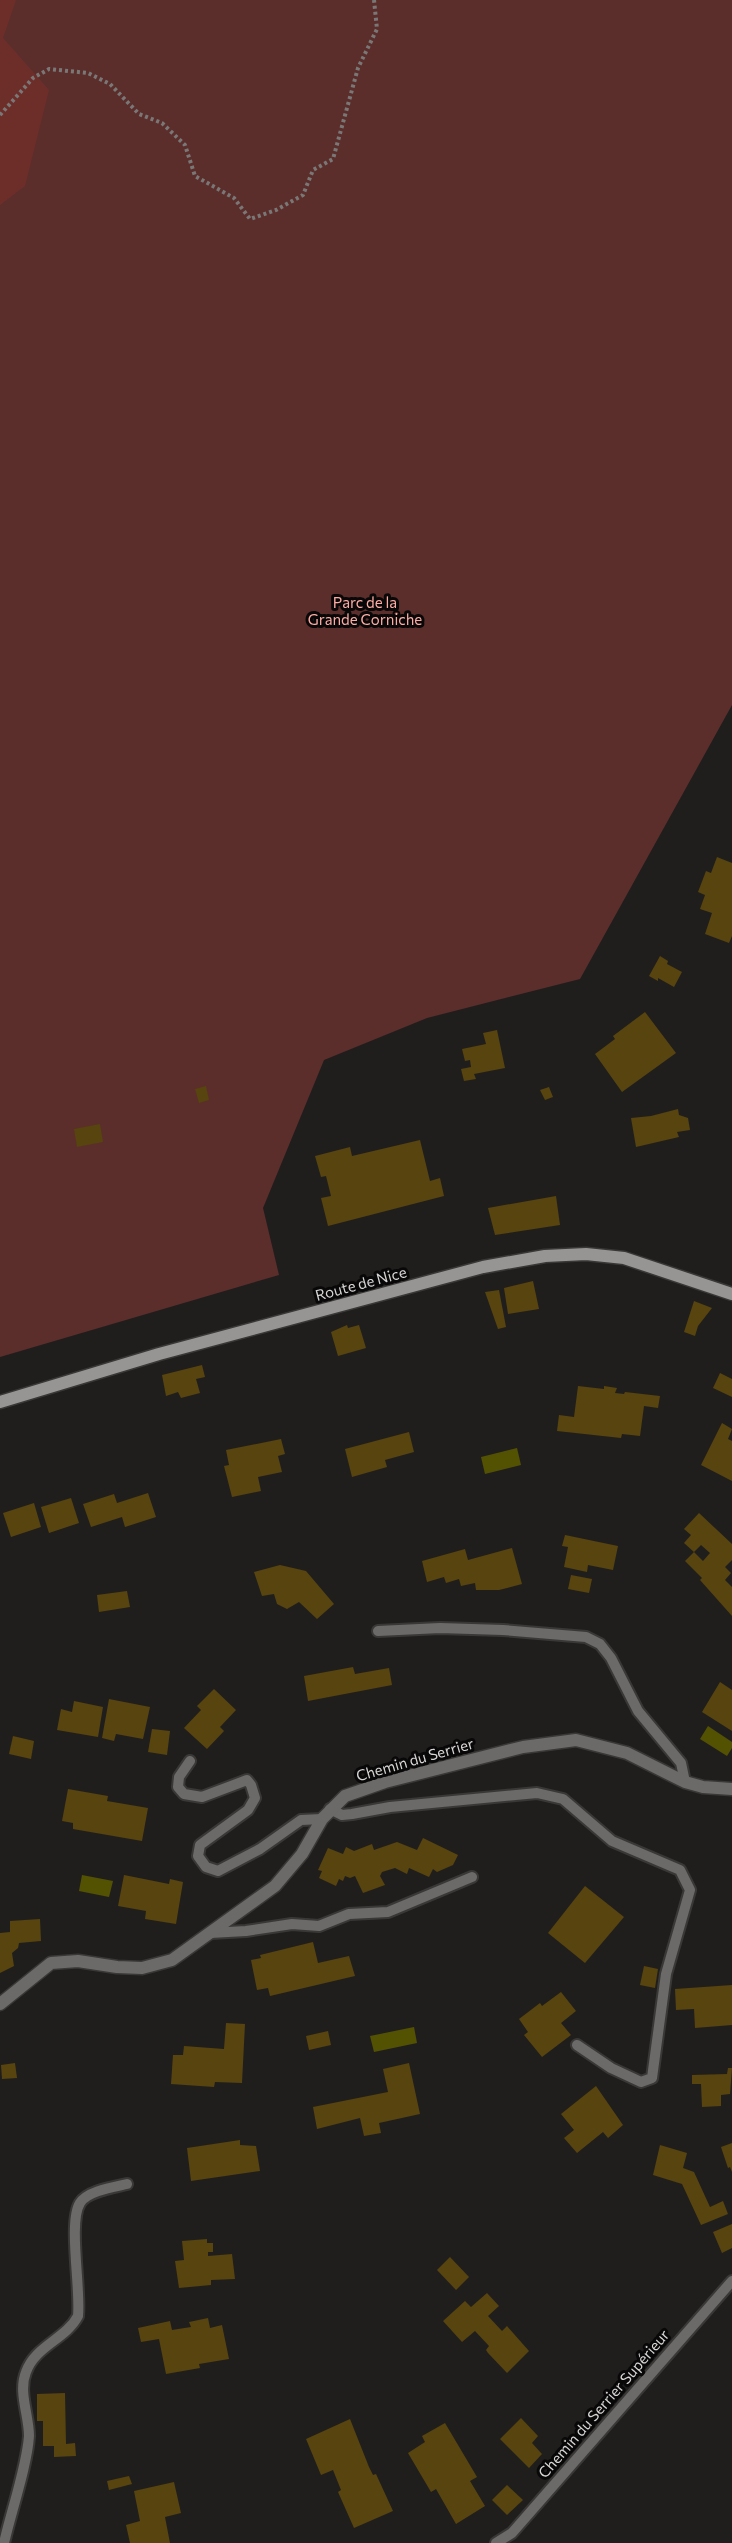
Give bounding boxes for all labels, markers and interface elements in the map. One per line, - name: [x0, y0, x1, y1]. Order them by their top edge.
- park label: Parc de la Grande Corniche: [308, 593, 422, 628]
- street label: Route de Nice: [313, 1262, 408, 1304]
- street label: Chemin du Serrier: [354, 1734, 476, 1784]
- street label: Chemin du Serrier Supérieur: [534, 2326, 673, 2481]

